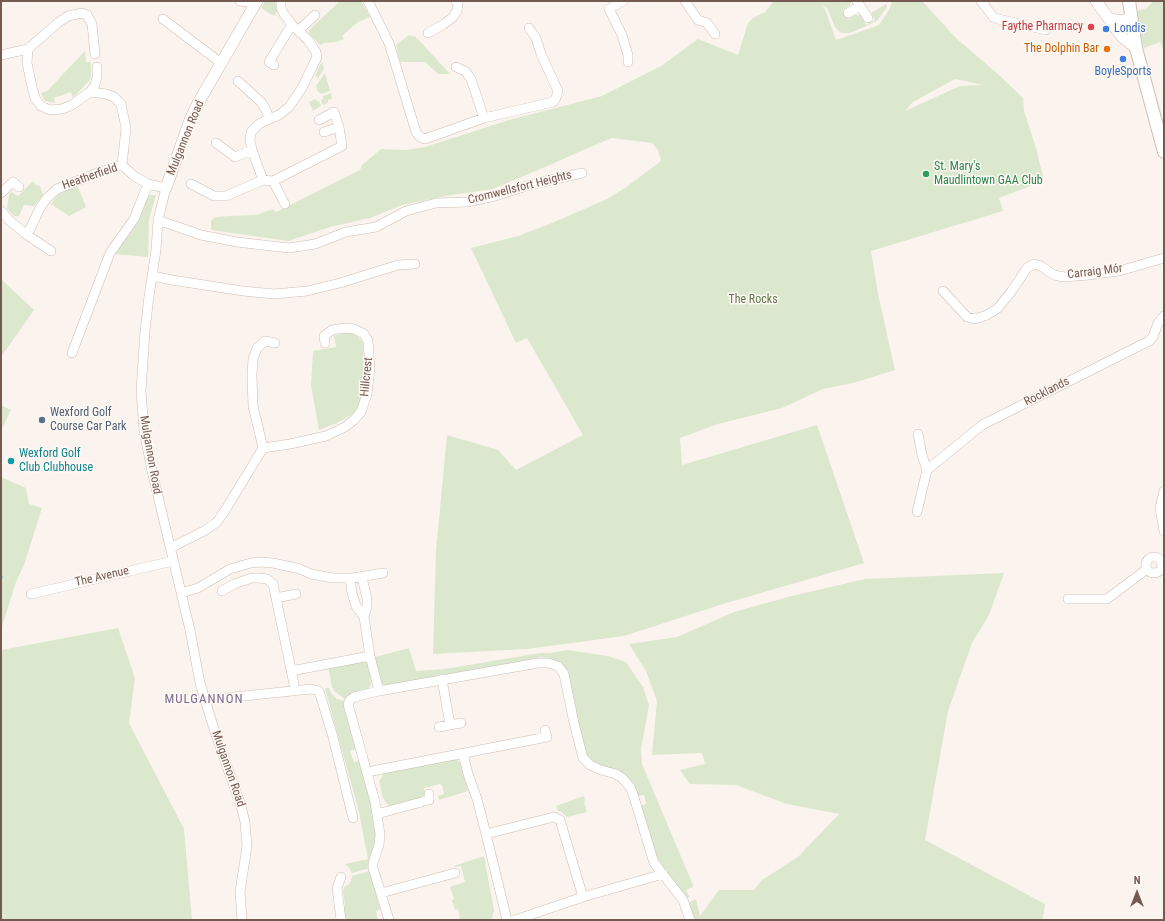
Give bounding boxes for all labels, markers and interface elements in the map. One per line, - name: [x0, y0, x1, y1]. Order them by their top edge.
- place label: Faythe Pharmacy: [1002, 20, 1083, 34]
- marker: Faythe Pharmacy: [1086, 22, 1096, 32]
- place label: Londis: [1114, 22, 1146, 36]
- marker: Londis: [1101, 24, 1111, 34]
- place label: The Dolphin Bar: [1024, 42, 1099, 56]
- marker: The Dolphin Bar: [1102, 44, 1112, 54]
- marker: BoyleSports: [1118, 54, 1128, 64]
- place label: BoyleSports: [1094, 65, 1152, 79]
- street label: Mulgannon Road: [164, 98, 208, 178]
- place label: St. Mary's Maudlintown GAA Club: [934, 160, 1043, 188]
- street label: Heatherfield: [60, 161, 120, 193]
- street label: Cromwellsfort Heights: [467, 168, 573, 208]
- marker: St. Mary's Maudlintown GAA Club: [921, 169, 931, 179]
- street label: Carraig Mór: [1067, 261, 1123, 283]
- park label: The Rocks: [728, 293, 778, 307]
- street label: Hillcrest: [358, 357, 376, 397]
- street label: Rocklands: [1022, 374, 1072, 410]
- place label: Wexford Golf Course Car Park: [50, 406, 126, 434]
- marker: Wexford Golf Course Car Park: [37, 415, 47, 425]
- street label: Mulgannon Road: [136, 415, 164, 495]
- place label: Wexford Golf Club Clubhouse: [19, 447, 93, 475]
- marker: Wexford Golf Club Clubhouse: [6, 456, 16, 466]
- street label: The Avenue: [74, 564, 130, 590]
- district label: MULGANNON: [164, 692, 244, 708]
- street label: Mulgannon Road: [208, 729, 248, 809]
- north arrow: [1117, 873, 1157, 913]
- text: N: [1134, 874, 1140, 887]

